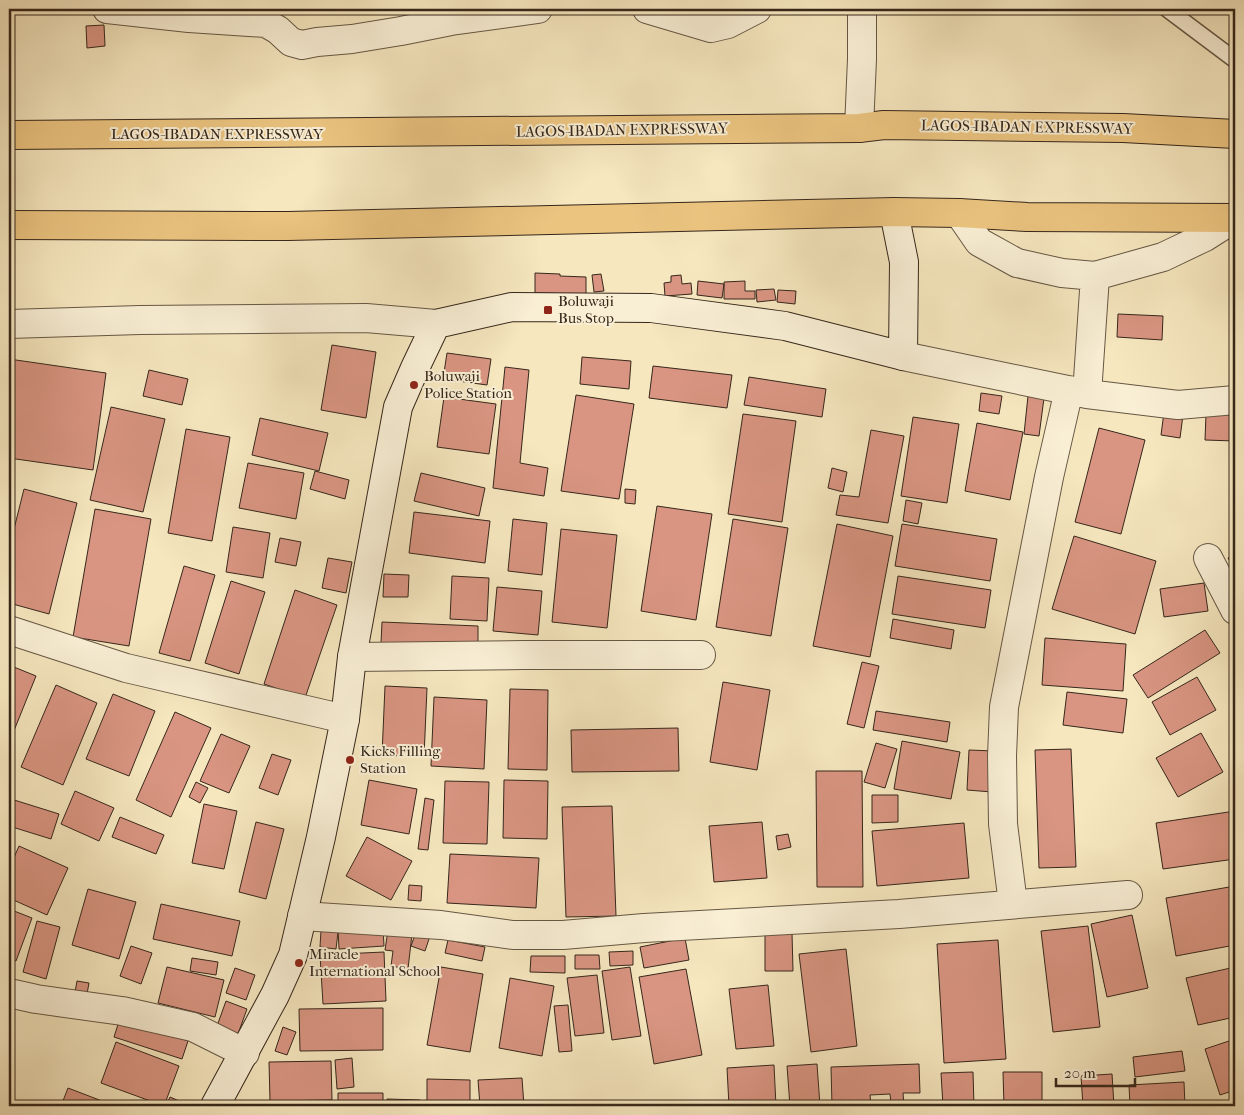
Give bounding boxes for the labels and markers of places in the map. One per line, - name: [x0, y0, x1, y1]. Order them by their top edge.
- place label: Boluwaji Bus Stop: [558, 292, 614, 327]
- marker: Boluwaji Bus Stop: [542, 304, 554, 316]
- place label: Boluwaji Police Station: [424, 367, 512, 402]
- marker: Boluwaji Police Station: [408, 379, 420, 391]
- place label: Kicks Filling Station: [360, 742, 441, 777]
- marker: Kicks Filling Station: [344, 754, 356, 766]
- place label: Miracle International School: [309, 945, 440, 980]
- marker: Miracle International School: [293, 957, 305, 969]

